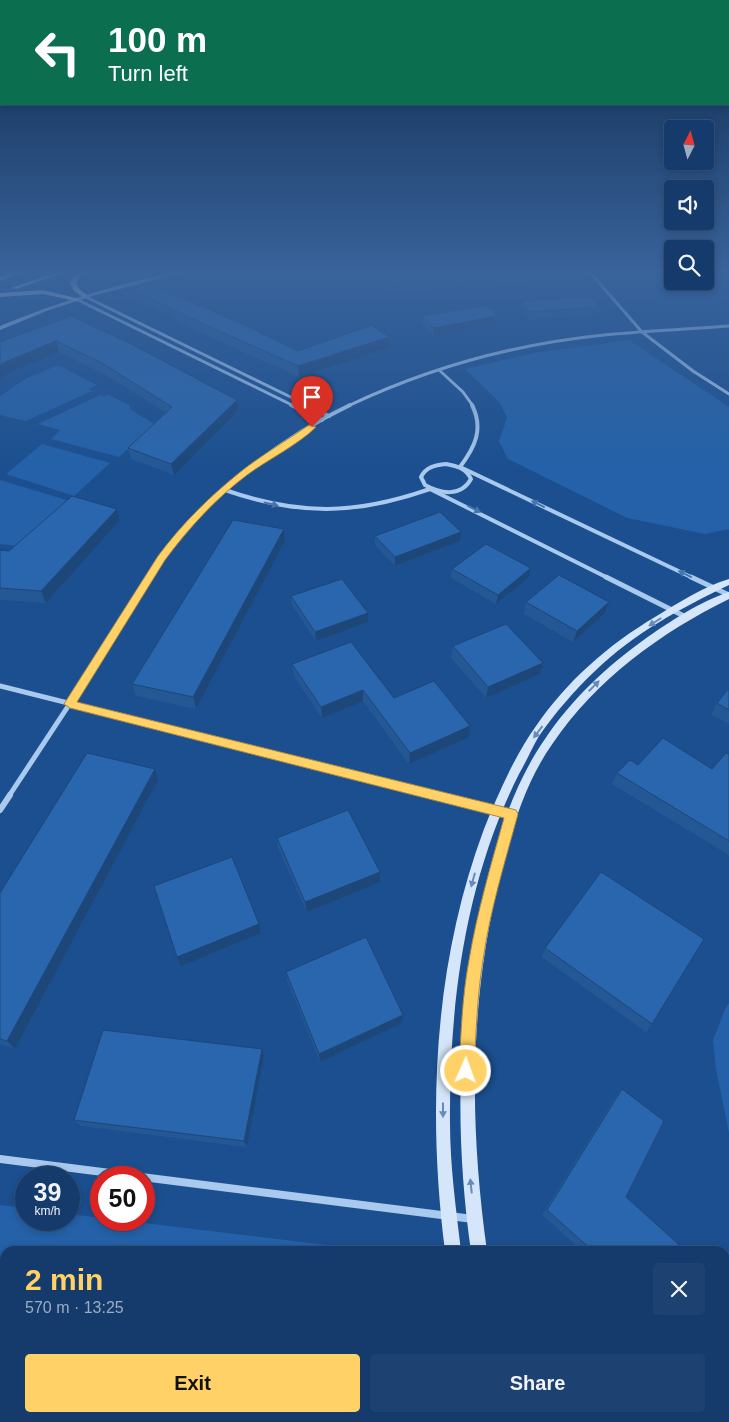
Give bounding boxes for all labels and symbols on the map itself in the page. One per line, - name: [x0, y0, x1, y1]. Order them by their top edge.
- north arrow: [664, 120, 714, 170]
- pin: [291, 376, 333, 427]
- one-way arrow: [531, 499, 545, 507]
- one-way arrow: [264, 500, 279, 508]
- one-way arrow: [467, 505, 481, 513]
- one-way arrow: [678, 570, 692, 578]
- one-way arrow: [649, 617, 662, 626]
- one-way arrow: [588, 680, 600, 692]
- one-way arrow: [532, 725, 543, 738]
- one-way arrow: [469, 872, 477, 887]
- position arrow: [439, 1044, 491, 1096]
- one-way arrow: [439, 1102, 447, 1118]
- speed limit sign: 50: [90, 1166, 155, 1231]
- one-way arrow: [467, 1177, 475, 1193]

